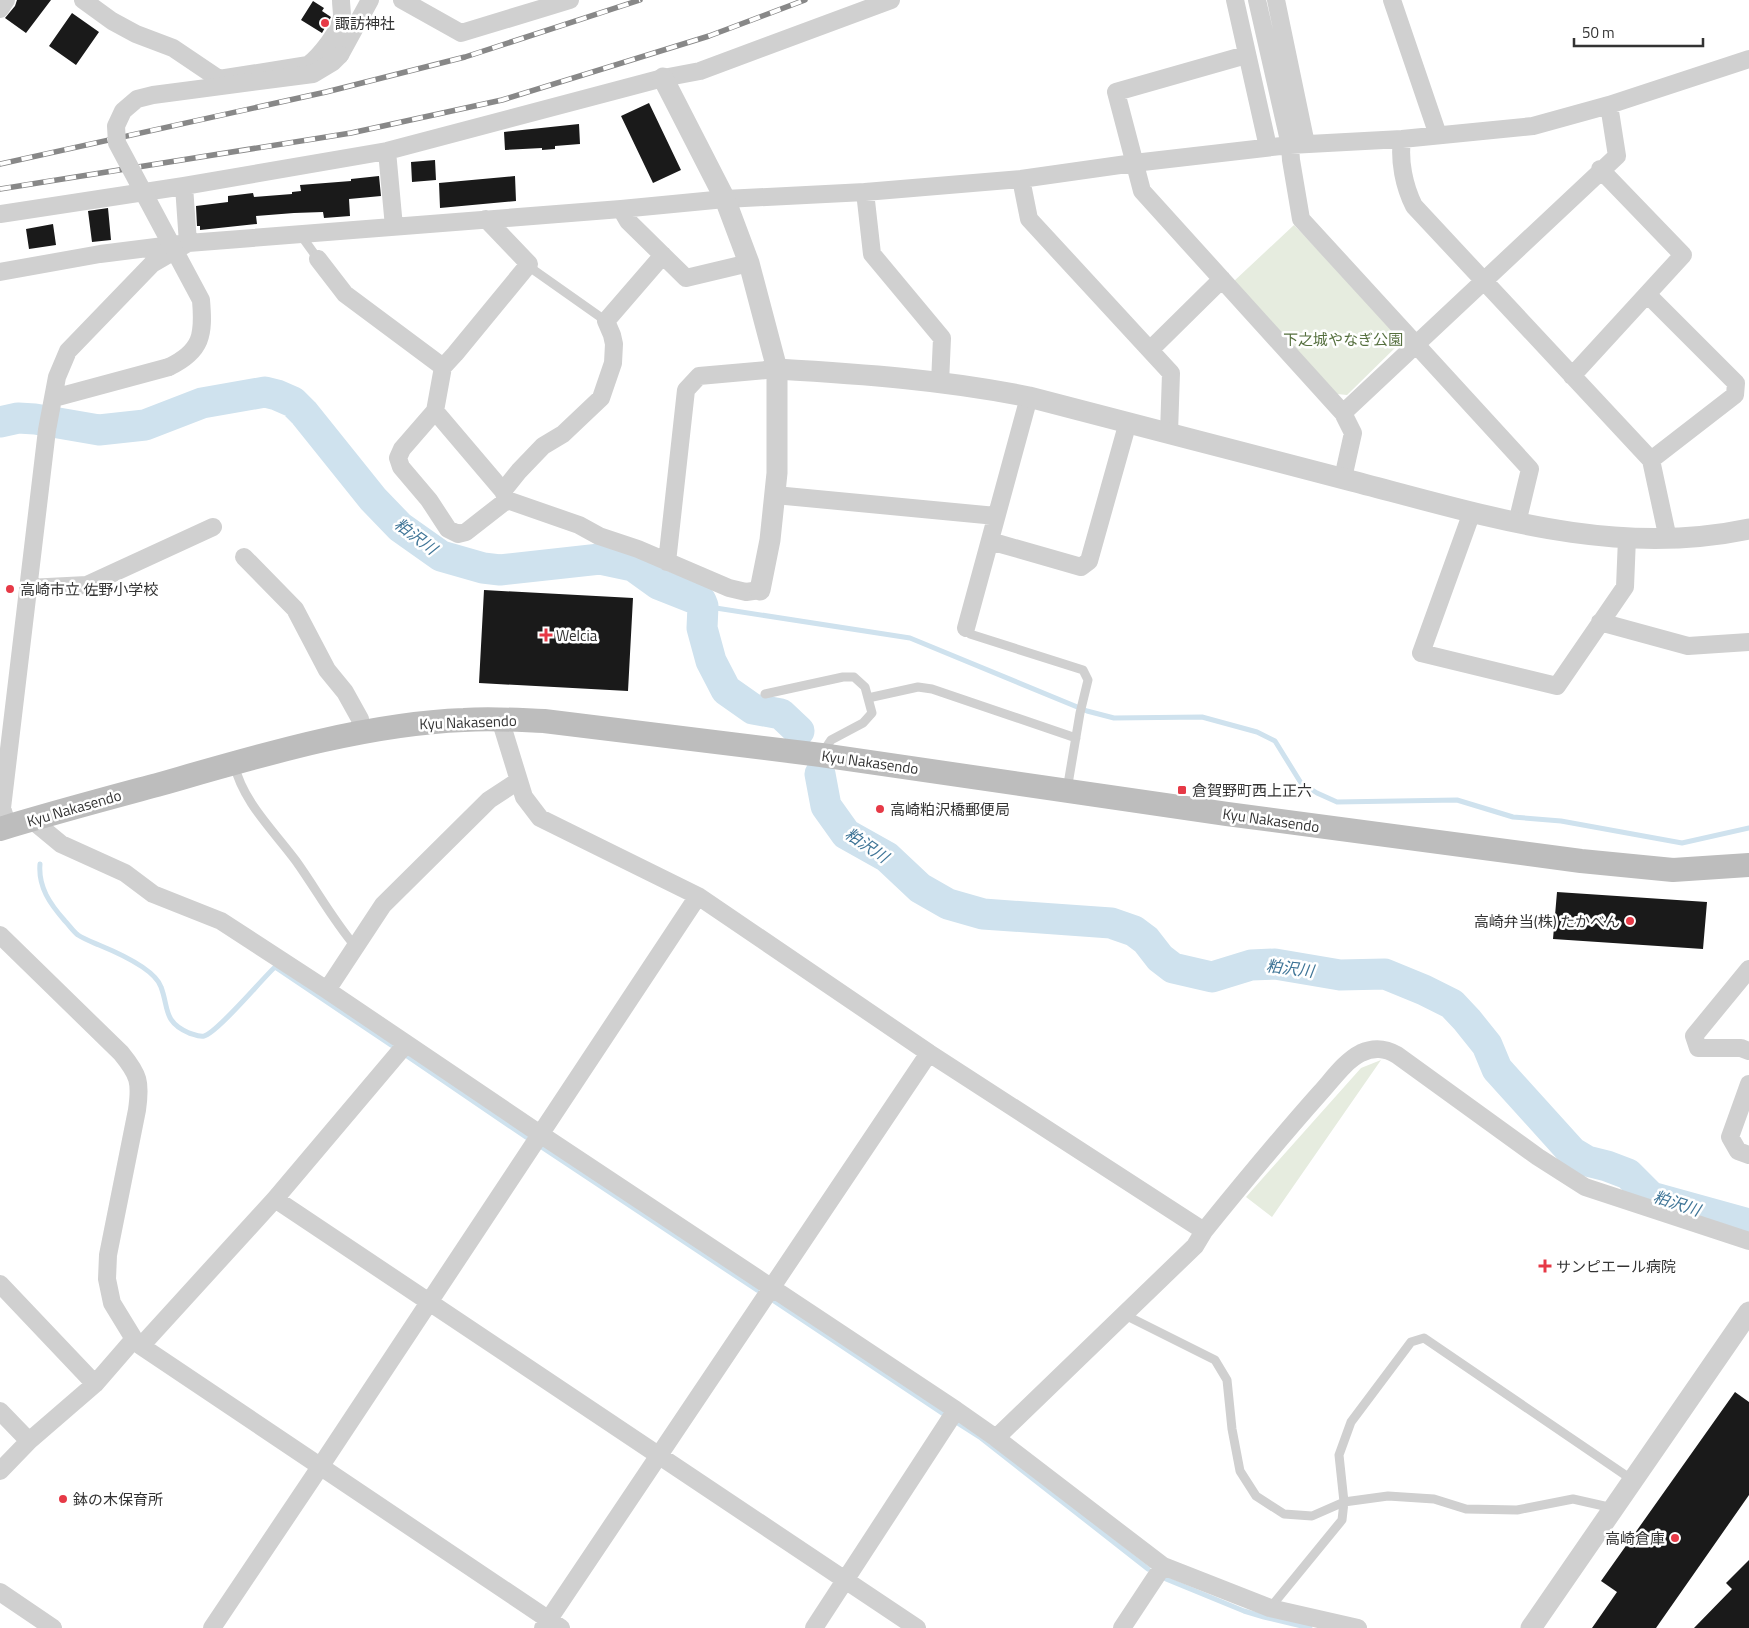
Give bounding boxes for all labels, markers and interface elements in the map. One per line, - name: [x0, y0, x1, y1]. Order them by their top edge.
- place label: 諏訪神社: [335, 12, 395, 35]
- scale bar: [1574, 15, 1703, 47]
- marker: 諏訪神社: [319, 17, 331, 29]
- text: 50 m: [1582, 21, 1615, 44]
- park label: 下之城やなぎ公園: [1283, 328, 1403, 351]
- water label: 粕沢川: [390, 512, 444, 561]
- place label: 高崎市立 佐野小学校: [20, 578, 158, 601]
- marker: 高崎市立 佐野小学校: [4, 583, 16, 595]
- place label: Welcia: [556, 624, 598, 647]
- marker: Welcia: [540, 629, 552, 641]
- street label: Kyu Nakasendo: [419, 709, 517, 735]
- street label: Kyu Nakasendo: [820, 744, 920, 780]
- place label: 倉賀野町西上正六: [1192, 779, 1312, 802]
- street label: Kyu Nakasendo: [24, 783, 124, 832]
- marker: 倉賀野町西上正六: [1176, 784, 1188, 796]
- place label: 高崎粕沢橋郵便局: [890, 798, 1010, 821]
- street label: Kyu Nakasendo: [1221, 802, 1321, 838]
- marker: 高崎粕沢橋郵便局: [874, 803, 886, 815]
- water label: 粕沢川: [840, 822, 895, 869]
- place label: 高崎弁当(株) たかべん: [1474, 910, 1620, 933]
- marker: 高崎弁当(株) たかべん: [1624, 915, 1636, 927]
- water label: 粕沢川: [1265, 953, 1317, 983]
- water label: 粕沢川: [1650, 1184, 1705, 1222]
- place label: サンピエール病院: [1556, 1255, 1676, 1278]
- marker: サンピエール病院: [1538, 1259, 1552, 1273]
- place label: 鉢の木保育所: [73, 1488, 163, 1511]
- marker: 鉢の木保育所: [57, 1493, 69, 1505]
- place label: 高崎倉庫: [1605, 1527, 1665, 1550]
- marker: 高崎倉庫: [1669, 1532, 1681, 1544]

